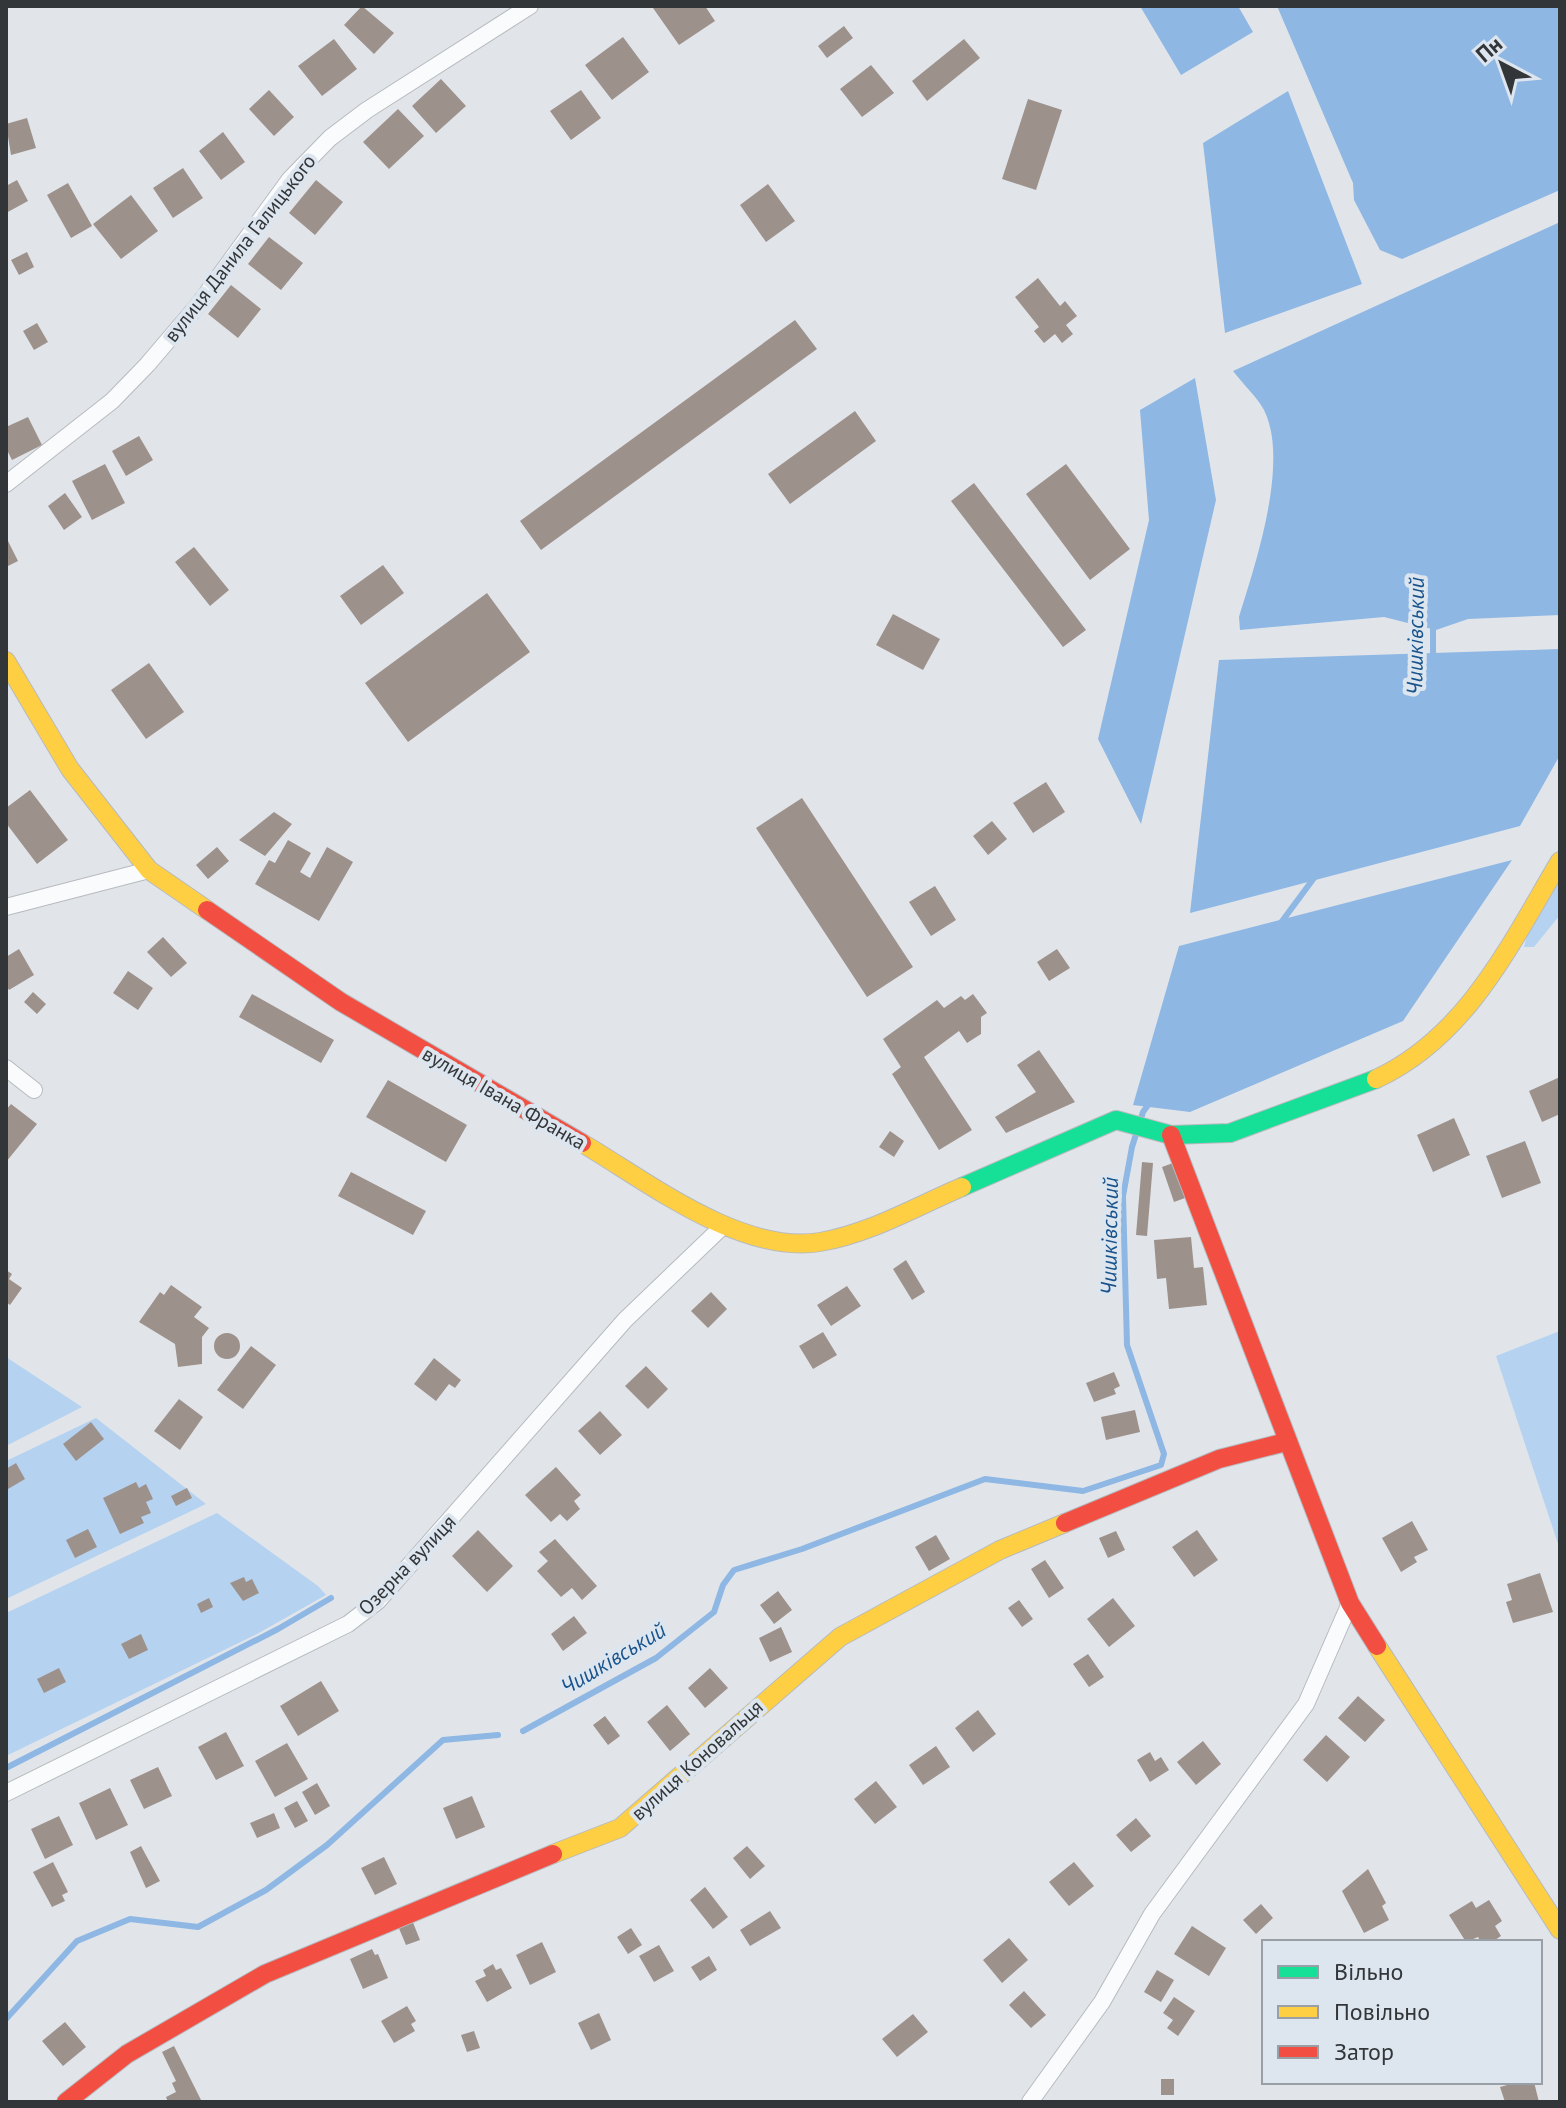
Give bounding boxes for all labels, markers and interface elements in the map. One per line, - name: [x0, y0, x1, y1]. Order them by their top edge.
- north arrow: [1462, 24, 1542, 104]
- text: Пн: [1470, 30, 1508, 68]
- street label: вулиця Данила Галицького: [159, 149, 321, 347]
- water label: Чишківський: [1400, 577, 1430, 695]
- street label: вулиця Івана Франка: [418, 1041, 590, 1155]
- water label: Чишківський: [1094, 1177, 1124, 1295]
- street label: Озерна вулиця: [352, 1509, 462, 1621]
- water label: Чишківський: [555, 1616, 671, 1700]
- street label: вулиця Коновальця: [626, 1694, 768, 1826]
- legend: [1262, 1940, 1542, 2084]
- text: Вільно: [1334, 1956, 1403, 1987]
- text: Повільно: [1334, 1996, 1430, 2027]
- text: Затор: [1334, 2036, 1394, 2067]

